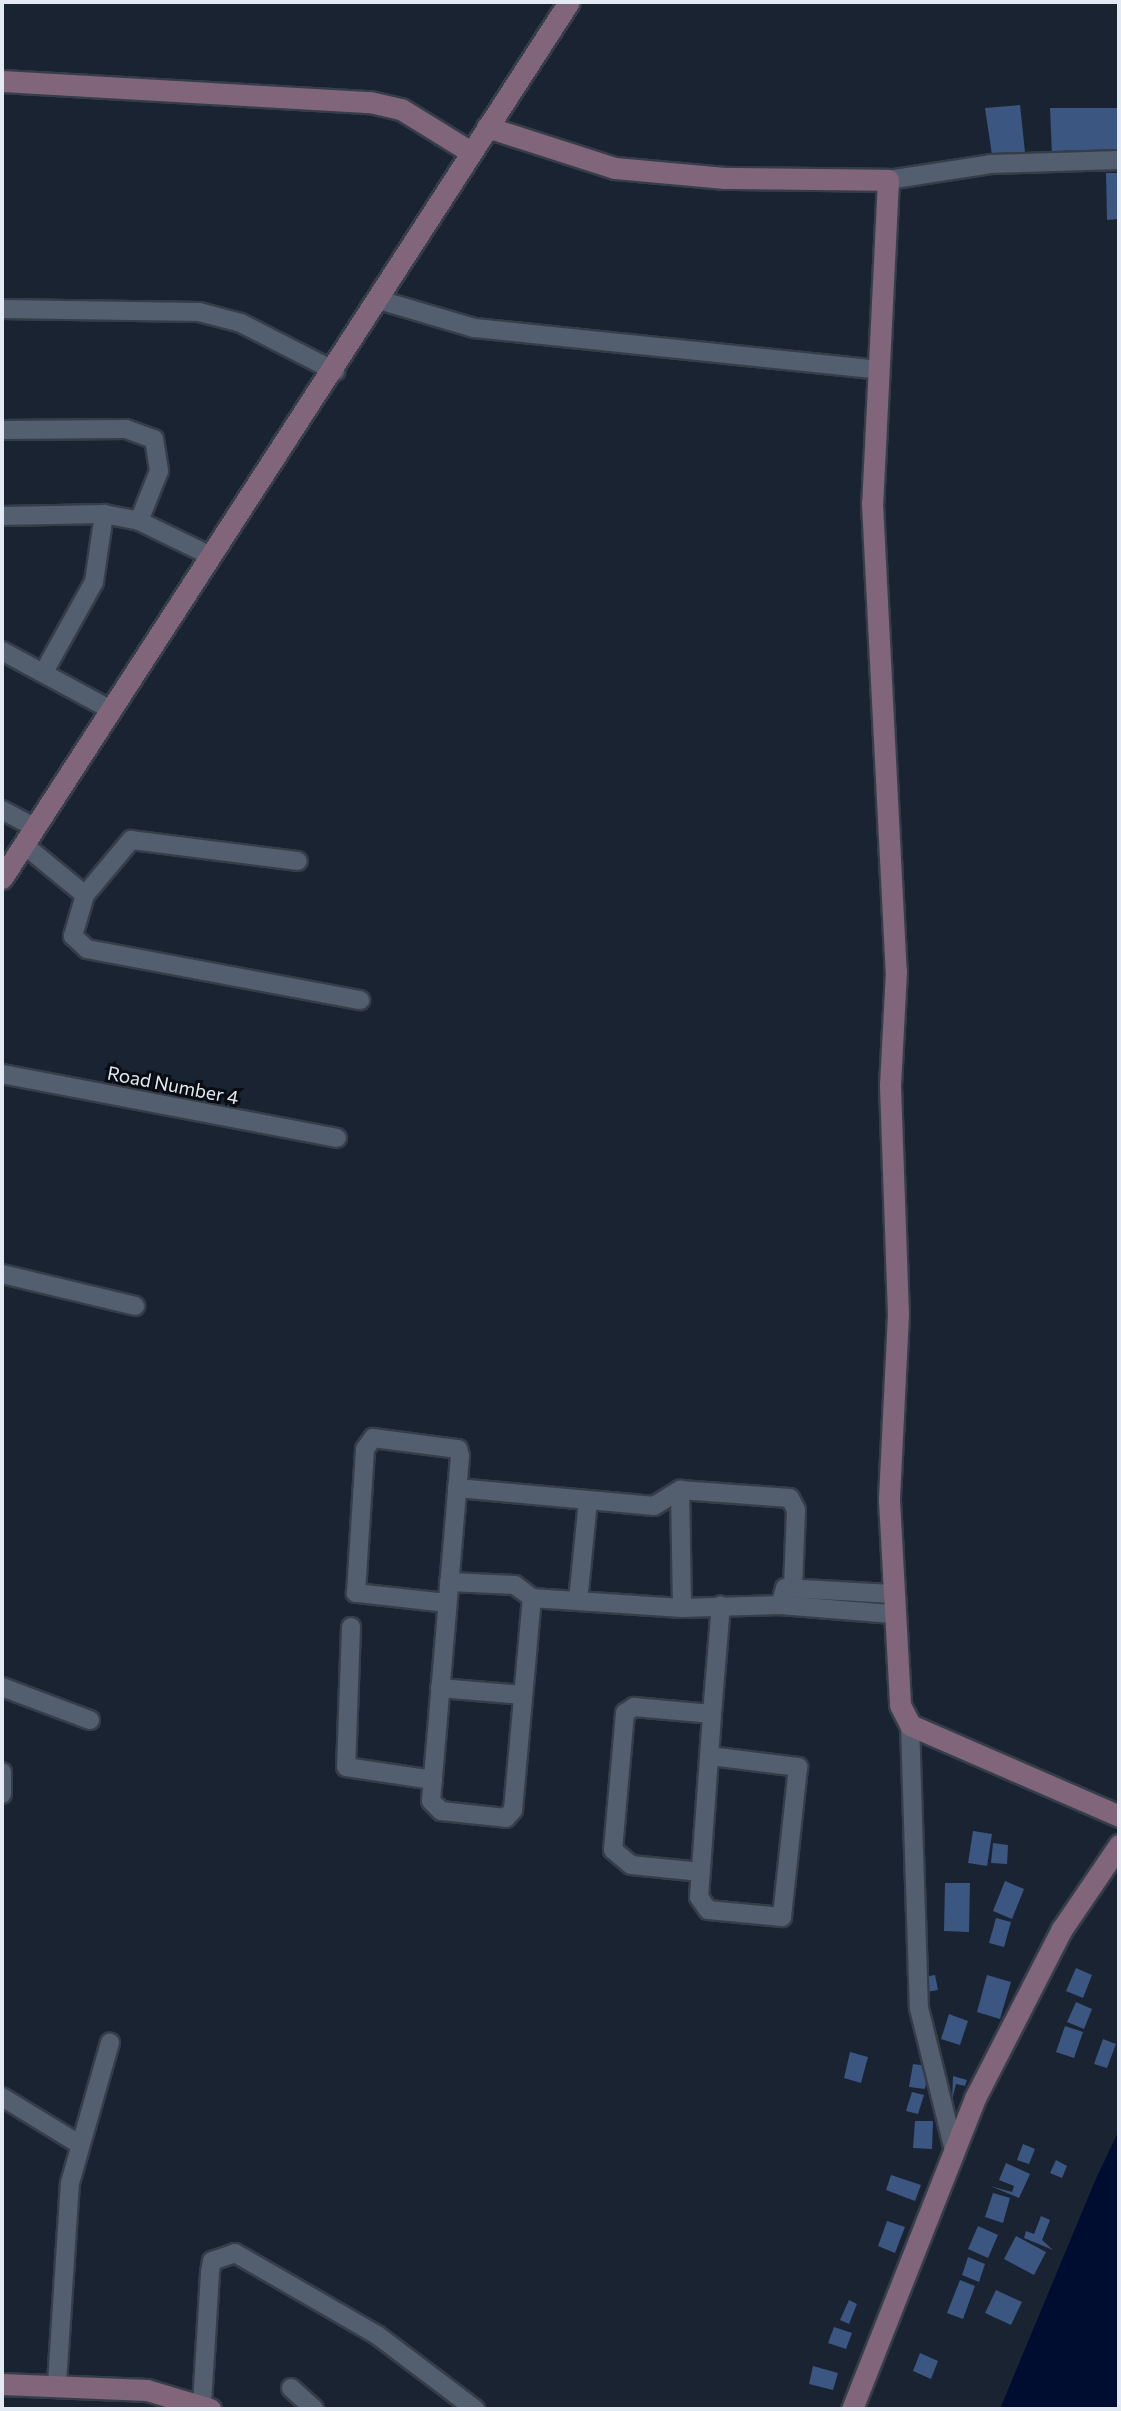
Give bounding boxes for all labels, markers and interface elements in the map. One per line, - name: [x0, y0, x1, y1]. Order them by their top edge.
- street label: Road Number 4: [105, 1061, 241, 1109]

